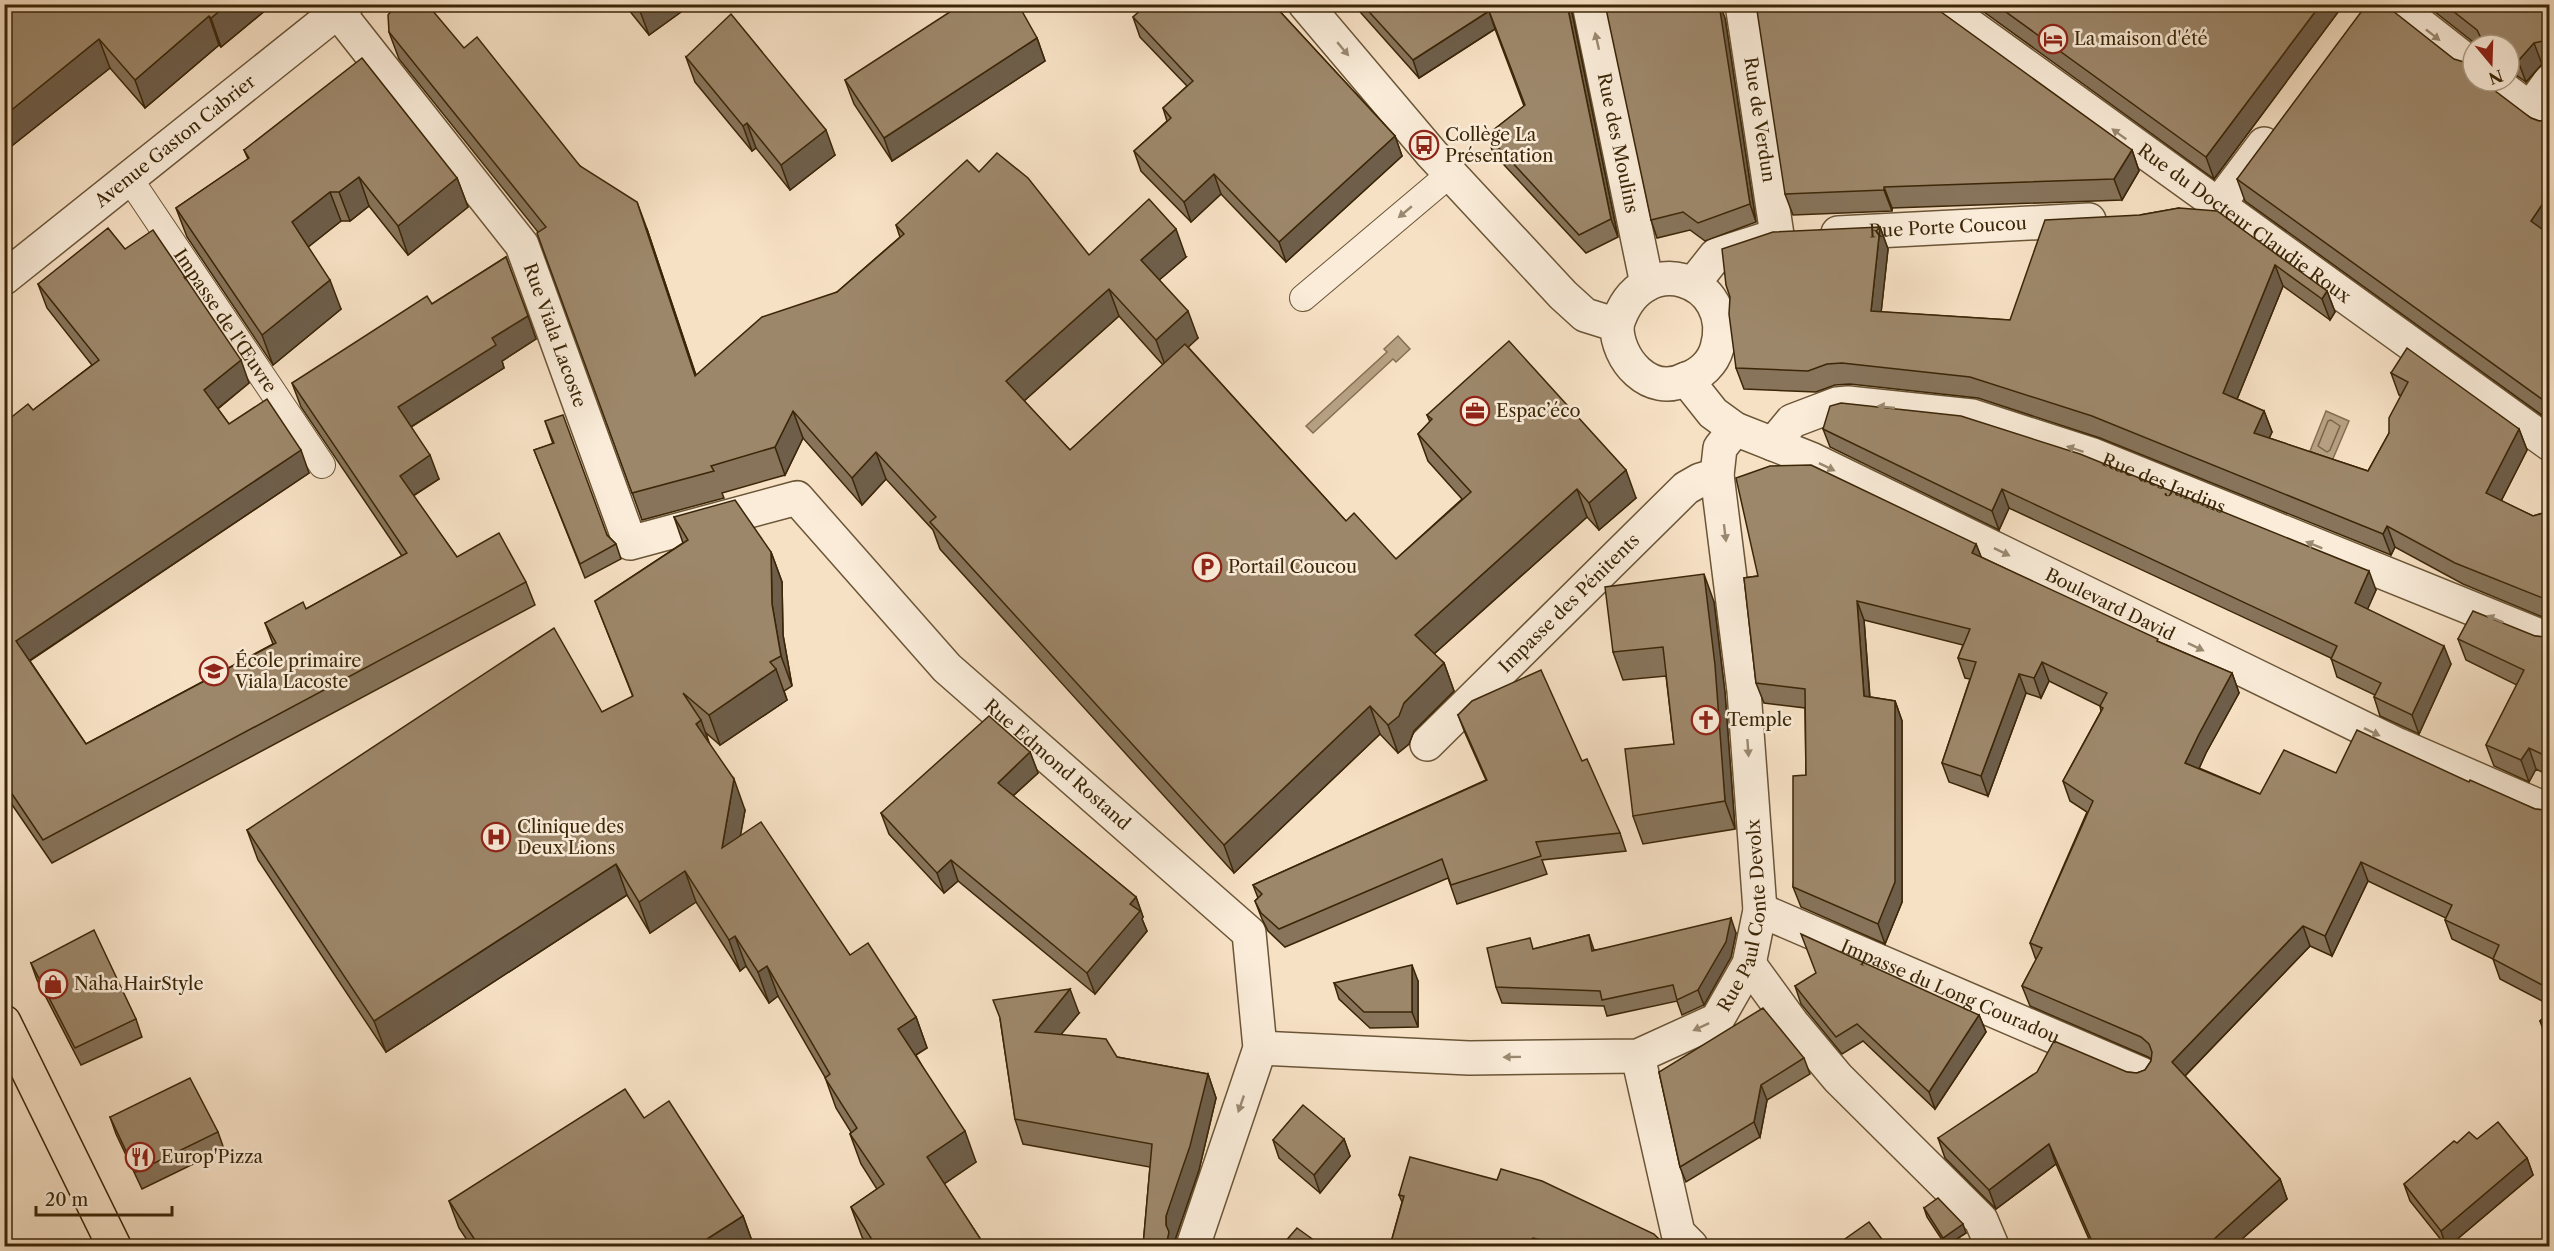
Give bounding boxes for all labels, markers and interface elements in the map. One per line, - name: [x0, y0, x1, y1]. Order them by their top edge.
- hotel icon: La maison d'été: [2037, 23, 2069, 55]
- place label: La maison d'été: [2074, 28, 2208, 50]
- one-way arrow: [2425, 29, 2441, 41]
- one-way arrow: [1592, 31, 1601, 50]
- north arrow: [2461, 33, 2521, 93]
- one-way arrow: [1336, 41, 1349, 57]
- street label: Rue de Verdun: [1739, 55, 1780, 184]
- text: N: [2486, 65, 2506, 89]
- street label: Avenue Gaston Cabrier: [90, 70, 260, 213]
- street label: Rue des Moulins: [1593, 71, 1643, 215]
- place label: Collège La Présentation: [1445, 124, 1554, 167]
- bus stop icon: Collège La Présentation: [1408, 129, 1440, 161]
- one-way arrow: [2112, 129, 2127, 141]
- street label: Rue du Docteur Claudie Roux: [2133, 139, 2355, 308]
- one-way arrow: [1397, 205, 1413, 218]
- street label: Rue Porte Coucou: [1868, 212, 2027, 242]
- street label: Impasse de l'Œuvre: [169, 245, 281, 397]
- street label: Rue Viala Lacoste: [519, 260, 591, 411]
- office icon: Espac’éco: [1459, 395, 1491, 427]
- place label: Espac’éco: [1496, 400, 1581, 422]
- one-way arrow: [1876, 402, 1895, 412]
- one-way arrow: [2066, 444, 2084, 454]
- street label: Rue des Jardins: [2099, 449, 2229, 518]
- one-way arrow: [1818, 462, 1835, 471]
- one-way arrow: [1721, 524, 1730, 543]
- street label: Impasse des Pénitents: [1494, 529, 1644, 678]
- one-way arrow: [2305, 540, 2323, 550]
- one-way arrow: [1994, 547, 2011, 557]
- parking icon: Portail Coucou: [1191, 551, 1223, 583]
- place label: Portail Coucou: [1228, 556, 1357, 578]
- street label: Boulevard David: [2041, 564, 2178, 646]
- one-way arrow: [2486, 614, 2504, 623]
- one-way arrow: [2188, 642, 2205, 651]
- place label: École primaire Viala Lacoste: [234, 649, 361, 693]
- school or university icon: École primaire Viala Lacoste: [198, 655, 230, 687]
- street label: Rue Edmond Rostand: [979, 695, 1135, 835]
- church icon: Temple: [1690, 704, 1722, 736]
- place label: Temple: [1727, 709, 1792, 731]
- one-way arrow: [2363, 727, 2380, 736]
- one-way arrow: [1743, 738, 1753, 757]
- place label: Clinique des Deux Lions: [517, 816, 624, 859]
- street label: Rue Paul Conte Devolx: [1713, 818, 1771, 1016]
- hospital icon: Clinique des Deux Lions: [480, 821, 512, 853]
- street label: Impasse du Long Couradou: [1837, 935, 2063, 1049]
- shop icon: Naha HairStyle: [37, 968, 69, 1000]
- place label: Naha HairStyle: [74, 973, 204, 995]
- one-way arrow: [1692, 1023, 1709, 1032]
- one-way arrow: [1502, 1052, 1521, 1062]
- one-way arrow: [1236, 1095, 1246, 1113]
- restaurant icon: Europ'Pizza: [124, 1141, 156, 1173]
- place label: Europ'Pizza: [161, 1146, 264, 1168]
- scale bar: [36, 1179, 172, 1217]
- text: 20 m: [45, 1189, 89, 1211]

